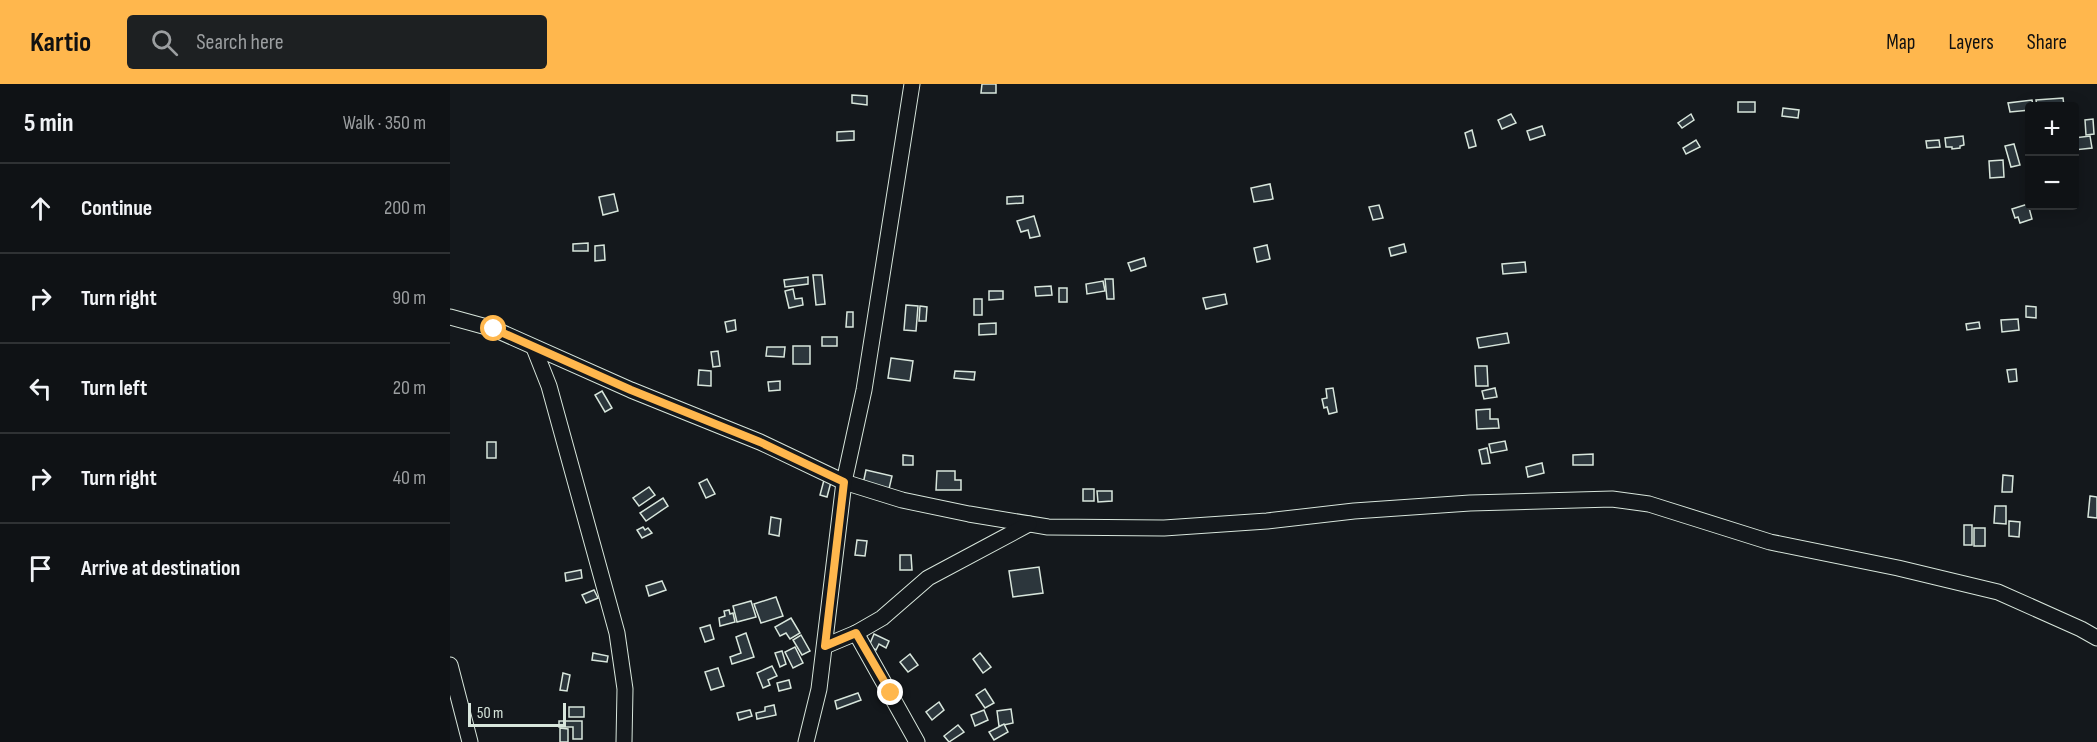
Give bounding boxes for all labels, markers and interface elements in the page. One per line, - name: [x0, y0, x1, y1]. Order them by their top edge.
- search box: [127, 15, 547, 69]
- text: Kartio: [30, 26, 91, 59]
- icon: search: [148, 26, 181, 59]
- text: Search here: [196, 29, 284, 56]
- text: Map: [1886, 30, 1915, 55]
- text: Layers: [1948, 30, 1994, 55]
- text: Share: [2027, 30, 2067, 55]
- map controls: [2025, 102, 2079, 210]
- button: +: [2025, 102, 2079, 156]
- text: 5 min: [24, 108, 74, 139]
- text: Walk · 350 m: [343, 111, 426, 135]
- button: −: [2025, 156, 2079, 210]
- icon: ahead: [24, 192, 57, 225]
- text: Continue: [81, 195, 152, 222]
- text: 200 m: [384, 196, 426, 220]
- icon: right: [24, 282, 57, 315]
- text: Turn right: [81, 285, 157, 312]
- text: 90 m: [392, 286, 426, 310]
- route start: [480, 315, 506, 341]
- icon: left: [24, 372, 57, 405]
- text: Turn left: [81, 375, 147, 402]
- text: 20 m: [393, 376, 426, 400]
- icon: right: [24, 462, 57, 495]
- text: Turn right: [81, 465, 157, 492]
- text: 40 m: [393, 466, 426, 490]
- icon: arrive: [24, 552, 57, 585]
- text: Arrive at destination: [81, 555, 240, 582]
- route end: [877, 679, 903, 705]
- scale bar: [468, 700, 566, 728]
- text: 50 m: [477, 704, 503, 723]

